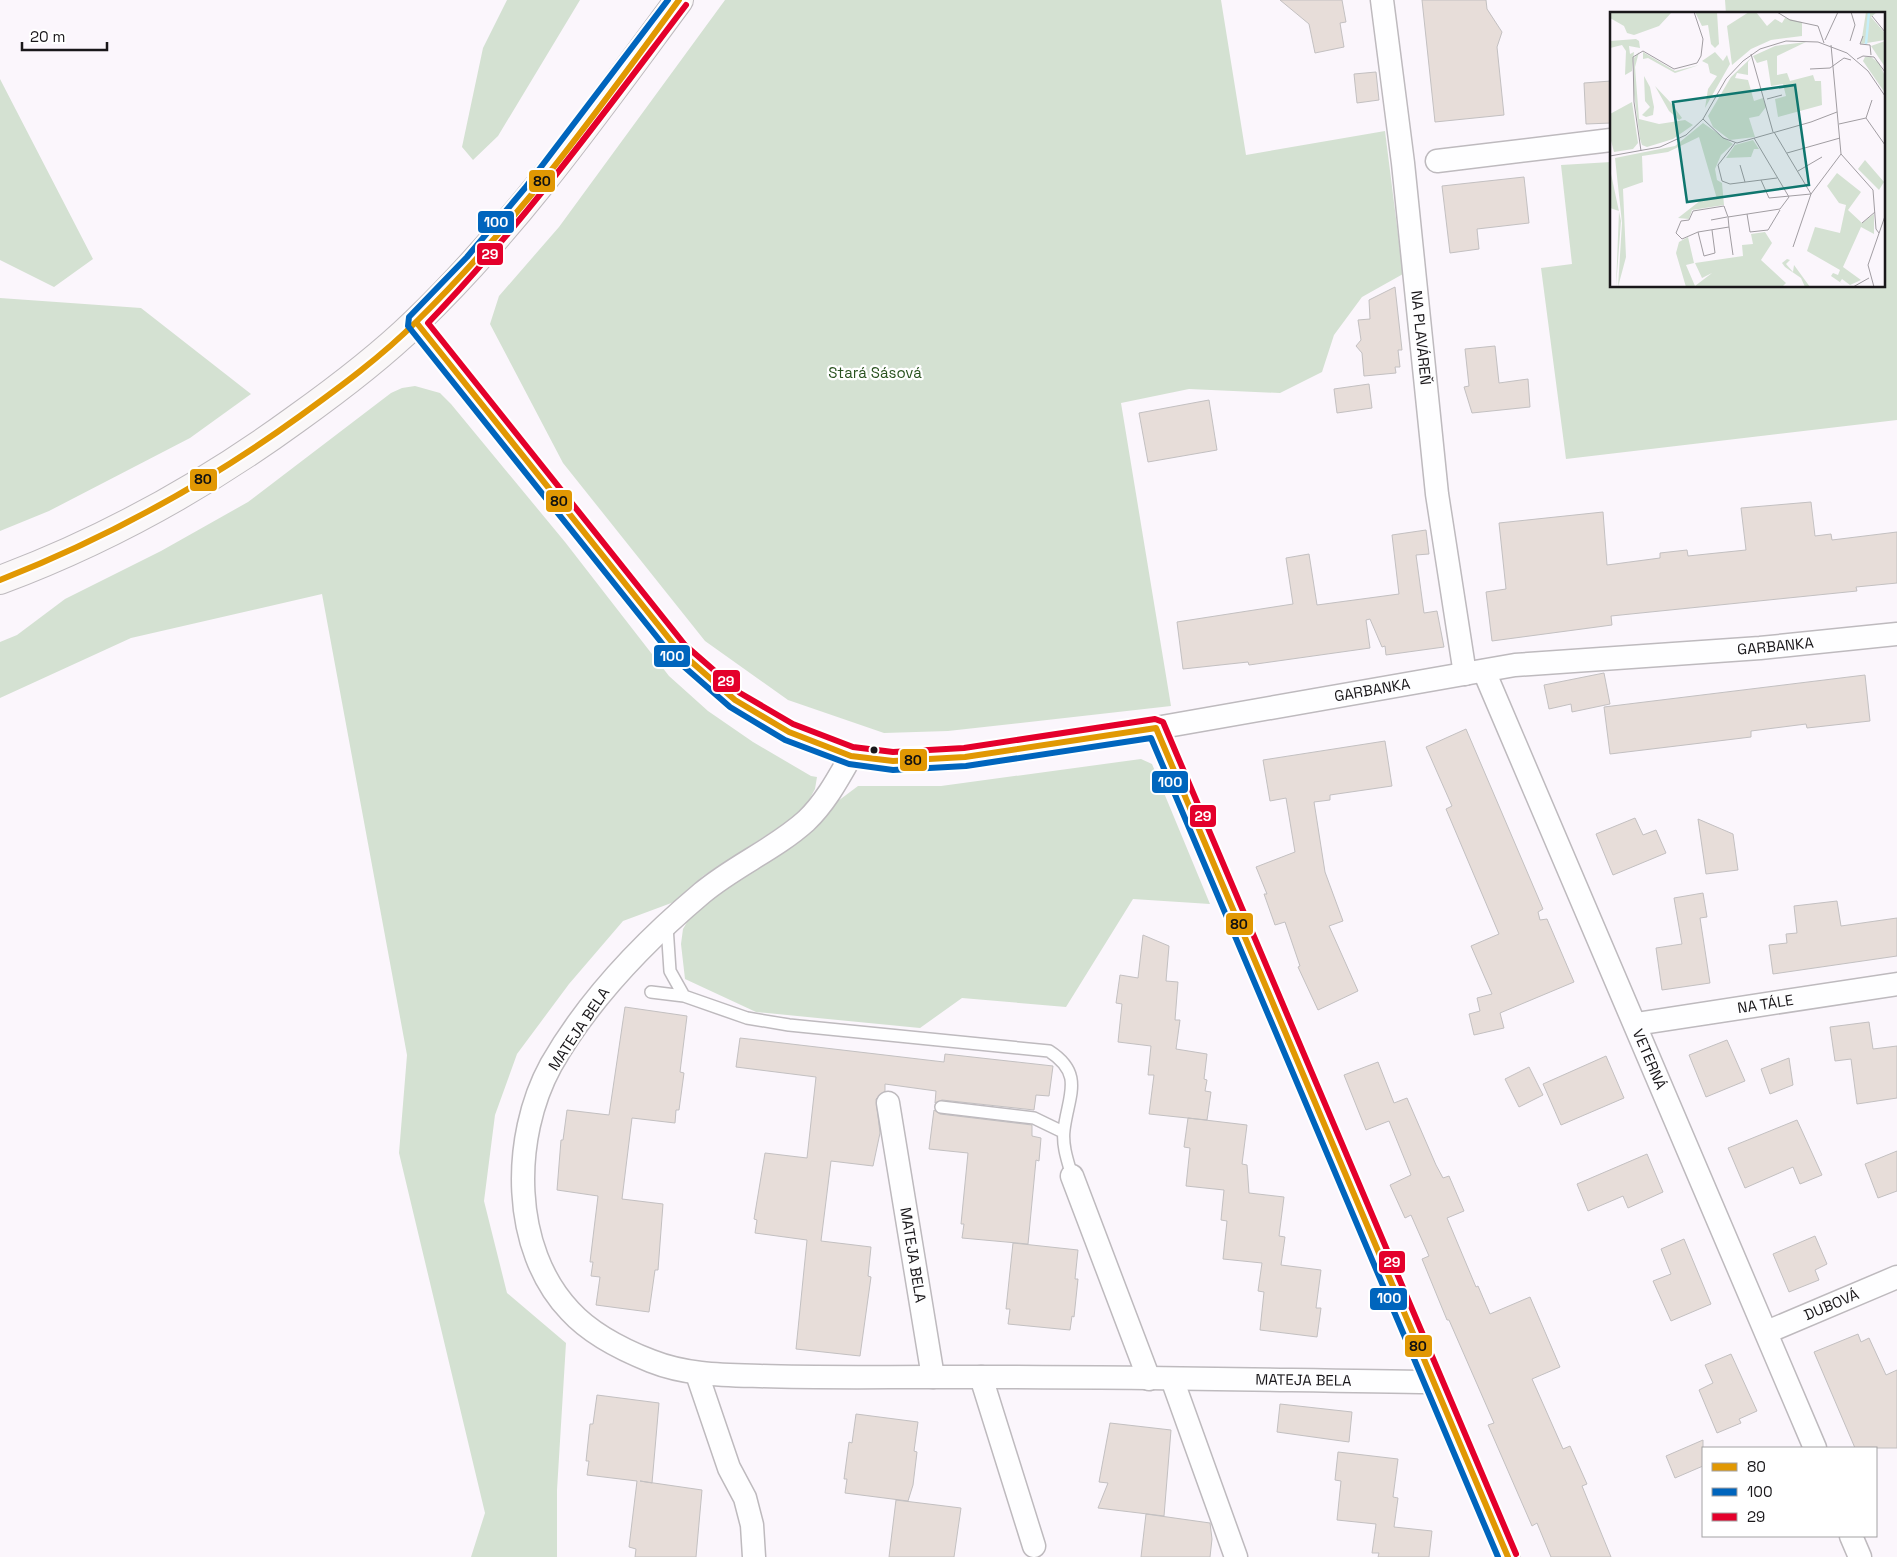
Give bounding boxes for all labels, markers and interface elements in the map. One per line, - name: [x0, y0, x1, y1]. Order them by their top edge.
- inset map: [1610, 12, 1884, 288]
- scale bar: [22, 20, 108, 52]
- text: 20 m: [30, 27, 65, 46]
- line badge: 80: [528, 169, 556, 193]
- text: 80: [533, 172, 551, 190]
- line badge: 100: [477, 210, 515, 234]
- text: 100: [484, 213, 508, 231]
- line badge: 29: [476, 242, 504, 266]
- text: 29: [482, 245, 498, 263]
- street label: NA PLAVÁREŇ: [1407, 290, 1436, 386]
- park label: Stará Sásová: [828, 363, 922, 382]
- line badge: 80: [189, 468, 218, 492]
- text: 80: [194, 470, 212, 488]
- line badge: 80: [545, 489, 573, 513]
- text: 80: [550, 492, 568, 510]
- street label: GARBANKA: [1736, 633, 1815, 659]
- line badge: 100: [653, 644, 691, 668]
- text: 100: [660, 647, 684, 665]
- line badge: 29: [712, 669, 741, 693]
- text: 29: [718, 672, 734, 690]
- street label: GARBANKA: [1333, 673, 1412, 706]
- unlabelled marker: [869, 745, 879, 755]
- line badge: 80: [899, 748, 928, 772]
- text: 80: [904, 751, 922, 769]
- line badge: 100: [1151, 770, 1189, 794]
- text: 100: [1158, 773, 1182, 791]
- line badge: 29: [1189, 804, 1217, 828]
- text: 29: [1195, 807, 1211, 825]
- line badge: 80: [1225, 912, 1254, 936]
- text: 80: [1230, 915, 1248, 933]
- street label: MATEJA BELA: [544, 983, 614, 1074]
- street label: NA TÁLE: [1736, 990, 1795, 1017]
- street label: VETERNÁ: [1629, 1026, 1671, 1093]
- street label: MATEJA BELA: [896, 1206, 931, 1304]
- line badge: 29: [1378, 1250, 1406, 1274]
- text: 29: [1384, 1253, 1400, 1271]
- street label: DUBOVÁ: [1801, 1284, 1862, 1324]
- line badge: 100: [1369, 1287, 1408, 1311]
- text: 100: [1377, 1289, 1401, 1307]
- line badge: 80: [1404, 1334, 1433, 1358]
- text: 80: [1409, 1337, 1427, 1355]
- street label: MATEJA BELA: [1255, 1369, 1352, 1390]
- legend: [1702, 1447, 1877, 1537]
- text: 80: [1747, 1457, 1766, 1476]
- text: 100: [1747, 1482, 1773, 1501]
- text: 29: [1747, 1507, 1765, 1526]

